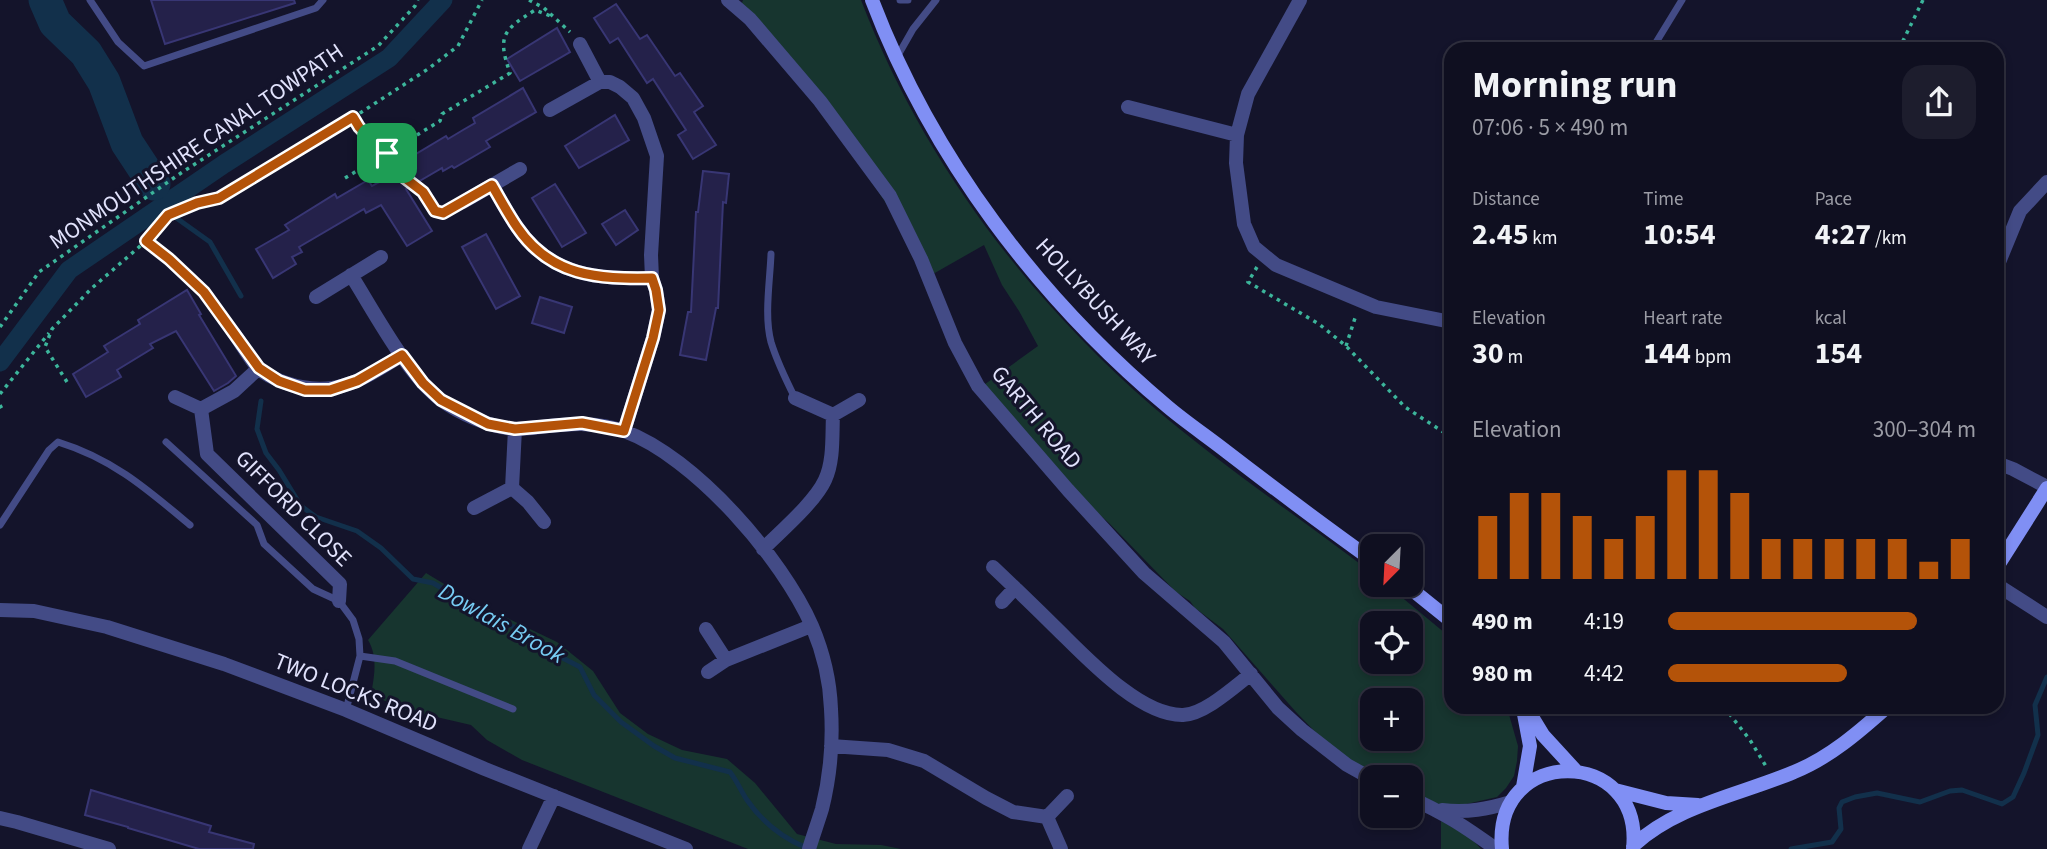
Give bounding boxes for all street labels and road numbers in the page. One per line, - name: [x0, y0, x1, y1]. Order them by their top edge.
- street label: MONMOUTHSHIRE CANAL TOWPATH: [43, 35, 350, 258]
- street label: HOLLYBUSH WAY: [1028, 230, 1163, 372]
- street label: GARTH ROAD: [983, 358, 1090, 476]
- street label: GIFFORD CLOSE: [228, 443, 359, 574]
- street label: TWO LOCKS ROAD: [269, 645, 443, 740]

